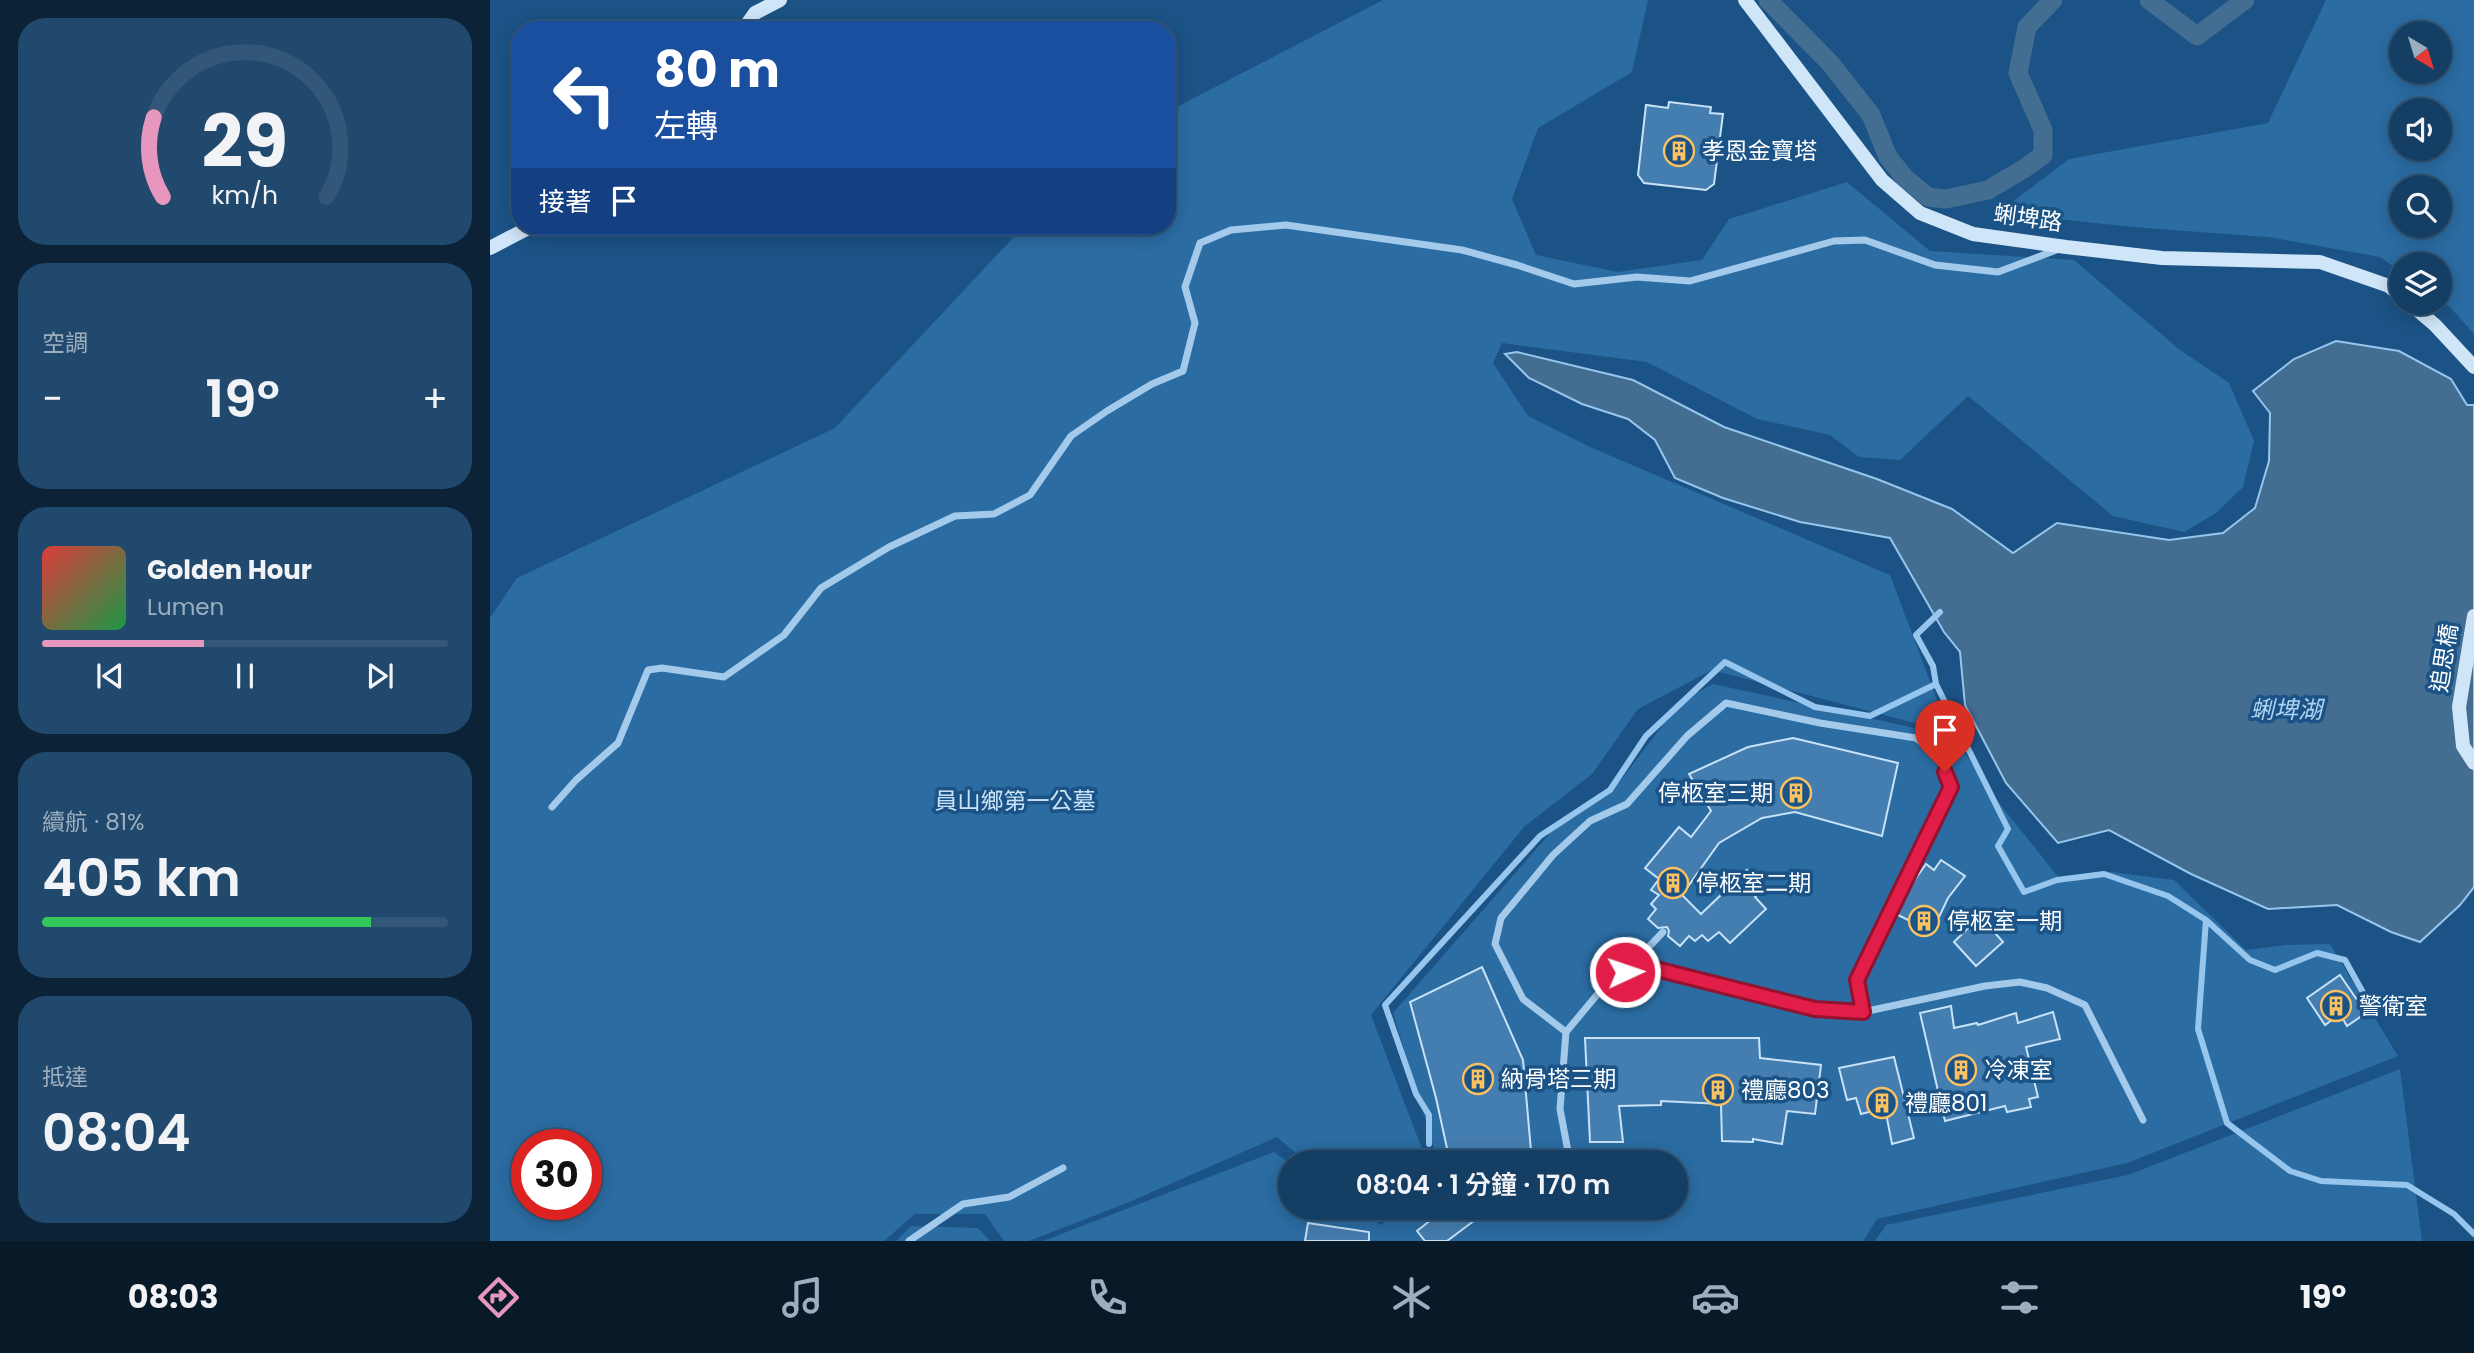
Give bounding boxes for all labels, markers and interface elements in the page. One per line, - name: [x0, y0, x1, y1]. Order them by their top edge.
- north arrow: [2389, 21, 2452, 84]
- map controls: [2389, 21, 2452, 315]
- text: 80 m: [654, 36, 780, 104]
- icon: left: [539, 49, 630, 140]
- text: 29: [202, 92, 288, 193]
- button: sound: [2389, 98, 2452, 161]
- text: 左轉: [654, 103, 718, 148]
- building icon: 孝恩金寶塔: [1662, 134, 1696, 168]
- place label: 孝恩金寶塔: [1702, 135, 1817, 167]
- button: search: [2389, 175, 2452, 238]
- text: km/h: [212, 178, 278, 213]
- icon: arrive: [605, 182, 643, 220]
- text: 接著: [539, 184, 591, 220]
- street label: 蜊埤路: [1992, 197, 2064, 239]
- button: layers: [2389, 252, 2452, 315]
- text: 空調: [42, 327, 88, 359]
- text: 19°: [205, 362, 280, 435]
- text: −: [42, 372, 63, 425]
- text: +: [422, 372, 448, 425]
- text: Golden Hour: [147, 552, 312, 588]
- text: Lumen: [147, 591, 224, 623]
- street label: 追思橋: [2423, 621, 2465, 695]
- icon: previous: [91, 657, 129, 695]
- icon: pause: [226, 657, 264, 695]
- icon: next: [361, 657, 399, 695]
- water label: 蜊埤湖: [2250, 693, 2326, 726]
- pin: [1915, 700, 1975, 772]
- icon: arrive: [1926, 711, 1964, 749]
- building icon: 停柩室三期: [1779, 776, 1813, 810]
- place label: 停柩室三期: [1658, 777, 1773, 809]
- park label: 員山鄉第一公墓: [935, 785, 1096, 817]
- text: 續航 · 81%: [42, 806, 145, 838]
- text: 405 km: [42, 841, 241, 914]
- building icon: 停柩室二期: [1656, 866, 1690, 900]
- place label: 停柩室二期: [1696, 867, 1811, 899]
- building icon: 停柩室一期: [1907, 904, 1941, 938]
- place label: 停柩室一期: [1947, 905, 2062, 937]
- position arrow: [1588, 935, 1662, 1009]
- building icon: 警衛室: [2319, 989, 2353, 1023]
- place label: 警衛室: [2359, 990, 2428, 1022]
- building icon: 冷凍室: [1944, 1053, 1978, 1087]
- place label: 冷凍室: [1984, 1054, 2053, 1086]
- text: 抵達: [42, 1061, 88, 1093]
- building icon: 納骨塔三期: [1461, 1062, 1495, 1096]
- place label: 納骨塔三期: [1501, 1063, 1616, 1095]
- building icon: 禮廳803: [1701, 1073, 1735, 1107]
- place label: 禮廳803: [1741, 1074, 1830, 1106]
- building icon: 禮廳801: [1865, 1086, 1899, 1120]
- place label: 禮廳801: [1905, 1087, 1987, 1119]
- text: 08:04: [42, 1096, 191, 1169]
- speed limit sign: 30: [511, 1129, 602, 1220]
- text: 08:04 · 1 分鐘 · 170 m: [1356, 1167, 1610, 1203]
- icon: directions: [474, 1273, 523, 1322]
- icon: music: [778, 1273, 827, 1322]
- icon: phone: [1083, 1273, 1132, 1322]
- icon: climate: [1387, 1273, 1436, 1322]
- icon: car: [1691, 1273, 1740, 1322]
- icon: filters: [1995, 1273, 2044, 1322]
- text: 08:03: [128, 1274, 219, 1319]
- text: 19°: [2300, 1274, 2346, 1319]

